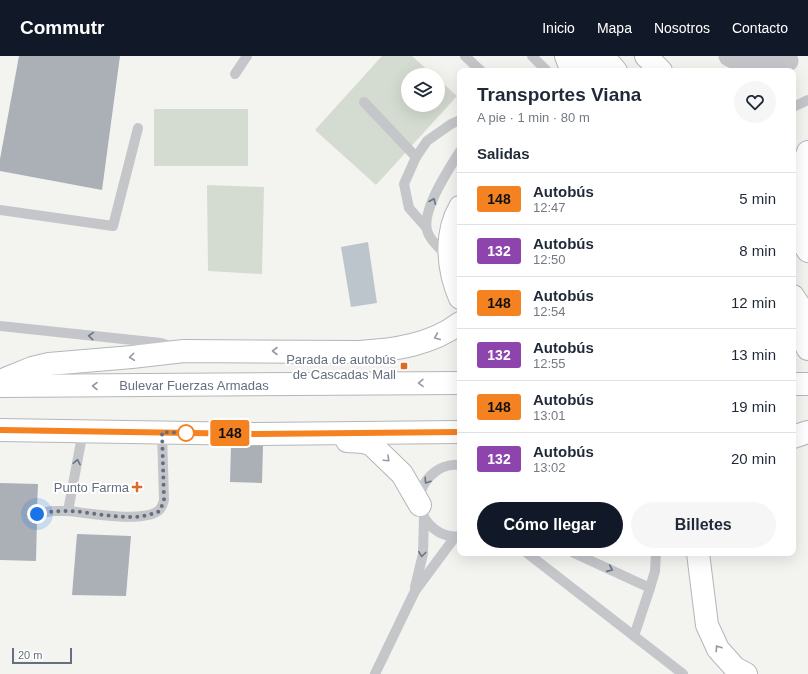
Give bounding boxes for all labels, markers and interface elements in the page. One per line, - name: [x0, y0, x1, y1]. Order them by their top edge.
- text: Commutr: [20, 17, 104, 38]
- text: Inicio: [542, 20, 575, 36]
- text: Mapa: [597, 20, 632, 36]
- text: Nosotros: [654, 20, 710, 36]
- text: Contacto: [732, 20, 788, 36]
- map controls: [401, 68, 445, 112]
- button: layers: [401, 68, 445, 112]
- button: heart: [734, 81, 776, 123]
- text: Transportes Viana: [477, 84, 641, 105]
- text: A pie · 1 min · 80 m: [477, 110, 590, 125]
- text: Salidas: [477, 145, 530, 162]
- text: Autobús: [533, 183, 594, 200]
- text: 5 min: [739, 190, 776, 207]
- text: 148: [487, 191, 511, 207]
- one-way arrow: [428, 198, 436, 205]
- text: 12:47: [533, 200, 566, 215]
- text: Autobús: [533, 235, 594, 252]
- text: 8 min: [739, 242, 776, 259]
- text: 132: [487, 243, 511, 259]
- text: 12:50: [533, 252, 566, 267]
- text: Autobús: [533, 287, 594, 304]
- text: 12 min: [731, 294, 776, 311]
- text: 148: [487, 295, 511, 311]
- text: 12:54: [533, 304, 566, 319]
- one-way arrow: [88, 332, 94, 341]
- one-way arrow: [433, 332, 440, 340]
- text: Autobús: [533, 339, 594, 356]
- text: 13 min: [731, 346, 776, 363]
- one-way arrow: [272, 347, 278, 355]
- text: 132: [487, 347, 511, 363]
- one-way arrow: [129, 352, 135, 361]
- place label: Parada de autobús de Cascadas Mall: [286, 352, 396, 382]
- text: 12:55: [533, 356, 566, 371]
- marker: Parada de autobús de Cascadas Mall: [399, 361, 409, 371]
- street label: Bulevar Fuerzas Armadas: [119, 378, 269, 393]
- one-way arrow: [418, 379, 424, 388]
- one-way arrow: [92, 382, 98, 390]
- text: Autobús: [533, 391, 594, 408]
- text: 19 min: [731, 398, 776, 415]
- text: 148: [487, 399, 511, 415]
- text: 13:01: [533, 408, 566, 423]
- line badge: 148: [207, 420, 253, 446]
- unlabelled marker: [177, 424, 195, 442]
- text: 148: [218, 425, 242, 441]
- text: Autobús: [533, 443, 594, 460]
- text: 20 min: [731, 450, 776, 467]
- text: 132: [487, 451, 511, 467]
- one-way arrow: [383, 454, 390, 461]
- one-way arrow: [72, 459, 81, 465]
- text: 13:02: [533, 460, 566, 475]
- one-way arrow: [424, 477, 432, 484]
- place label: Punto Farma: [54, 480, 130, 495]
- marker: Punto Farma: [132, 482, 142, 492]
- button: Cómo llegar: [477, 502, 623, 548]
- button: Billetes: [631, 502, 776, 548]
- your location: [27, 504, 47, 524]
- one-way arrow: [418, 551, 427, 557]
- one-way arrow: [605, 564, 613, 572]
- one-way arrow: [716, 645, 723, 652]
- scale bar: [12, 646, 72, 665]
- text: 20 m: [18, 649, 42, 661]

